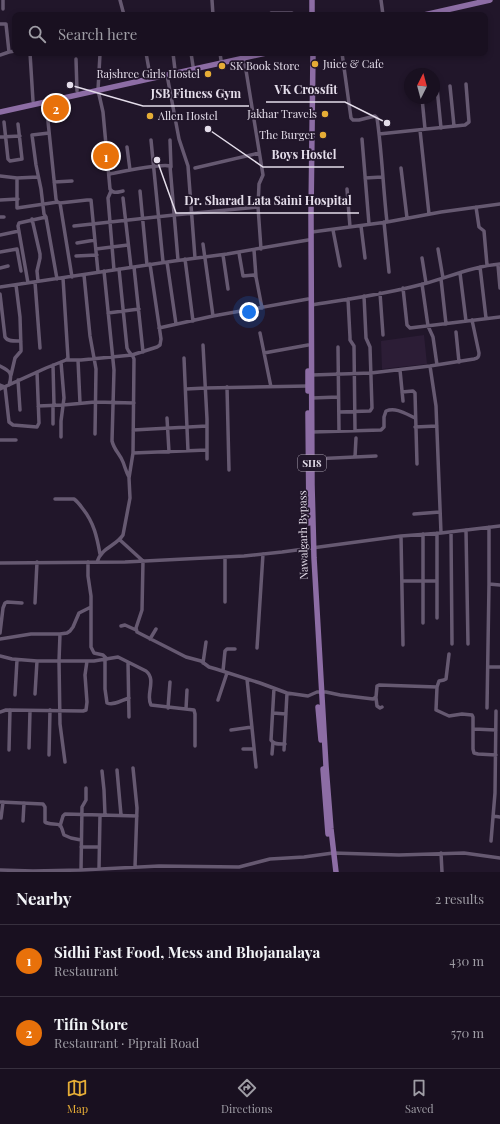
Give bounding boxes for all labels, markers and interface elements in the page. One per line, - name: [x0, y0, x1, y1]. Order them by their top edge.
- search box: [12, 12, 488, 56]
- icon: search: [26, 23, 48, 45]
- text: Search here: [58, 24, 137, 44]
- place label: Juice & Cafe: [322, 56, 384, 71]
- place label: SK Book Store: [230, 58, 300, 73]
- marker: Juice & Cafe: [310, 59, 320, 69]
- marker: SK Book Store: [217, 61, 227, 71]
- place label: Rajshree Girls Hostel: [96, 66, 200, 81]
- north arrow: [404, 68, 440, 104]
- marker: Rajshree Girls Hostel: [203, 69, 213, 79]
- callout: VK Crossfit: [266, 78, 345, 102]
- text: VK Crossfit: [273, 81, 338, 97]
- callout: JSB Fitness Gym: [143, 82, 249, 106]
- text: JSB Fitness Gym: [150, 85, 241, 101]
- pin: 2: [43, 93, 69, 123]
- place label: Jakhar Travels: [246, 106, 317, 121]
- place label: Allen Hostel: [157, 108, 218, 123]
- marker: Jakhar Travels: [320, 109, 330, 119]
- marker: Allen Hostel: [145, 111, 155, 121]
- place label: The Burger: [259, 127, 315, 142]
- marker: The Burger: [318, 130, 328, 140]
- pin: 1: [93, 141, 119, 171]
- callout: Boys Hostel: [263, 143, 344, 167]
- text: Boys Hostel: [272, 146, 337, 162]
- callout: Dr. Sharad Lata Saini Hospital: [176, 189, 359, 213]
- text: Dr. Sharad Lata Saini Hospital: [184, 192, 352, 208]
- your location: [239, 302, 259, 322]
- road number: SH8: [298, 455, 326, 471]
- street label: Nawalgarh Bypass: [294, 490, 311, 580]
- text: Nearby: [16, 887, 71, 909]
- text: 2 results: [435, 890, 484, 907]
- text: Sidhi Fast Food, Mess and Bhojanalaya: [54, 942, 320, 962]
- text: 1: [27, 952, 31, 969]
- text: 430 m: [449, 952, 484, 969]
- text: Restaurant: [54, 962, 118, 979]
- text: Tifin Store: [54, 1014, 128, 1034]
- text: 2: [26, 1024, 32, 1041]
- text: 570 m: [451, 1024, 484, 1041]
- text: Restaurant · Piprali Road: [54, 1034, 199, 1051]
- tab: Map: [66, 1077, 88, 1116]
- tab: Directions: [221, 1077, 272, 1116]
- tab: Saved: [405, 1077, 434, 1116]

